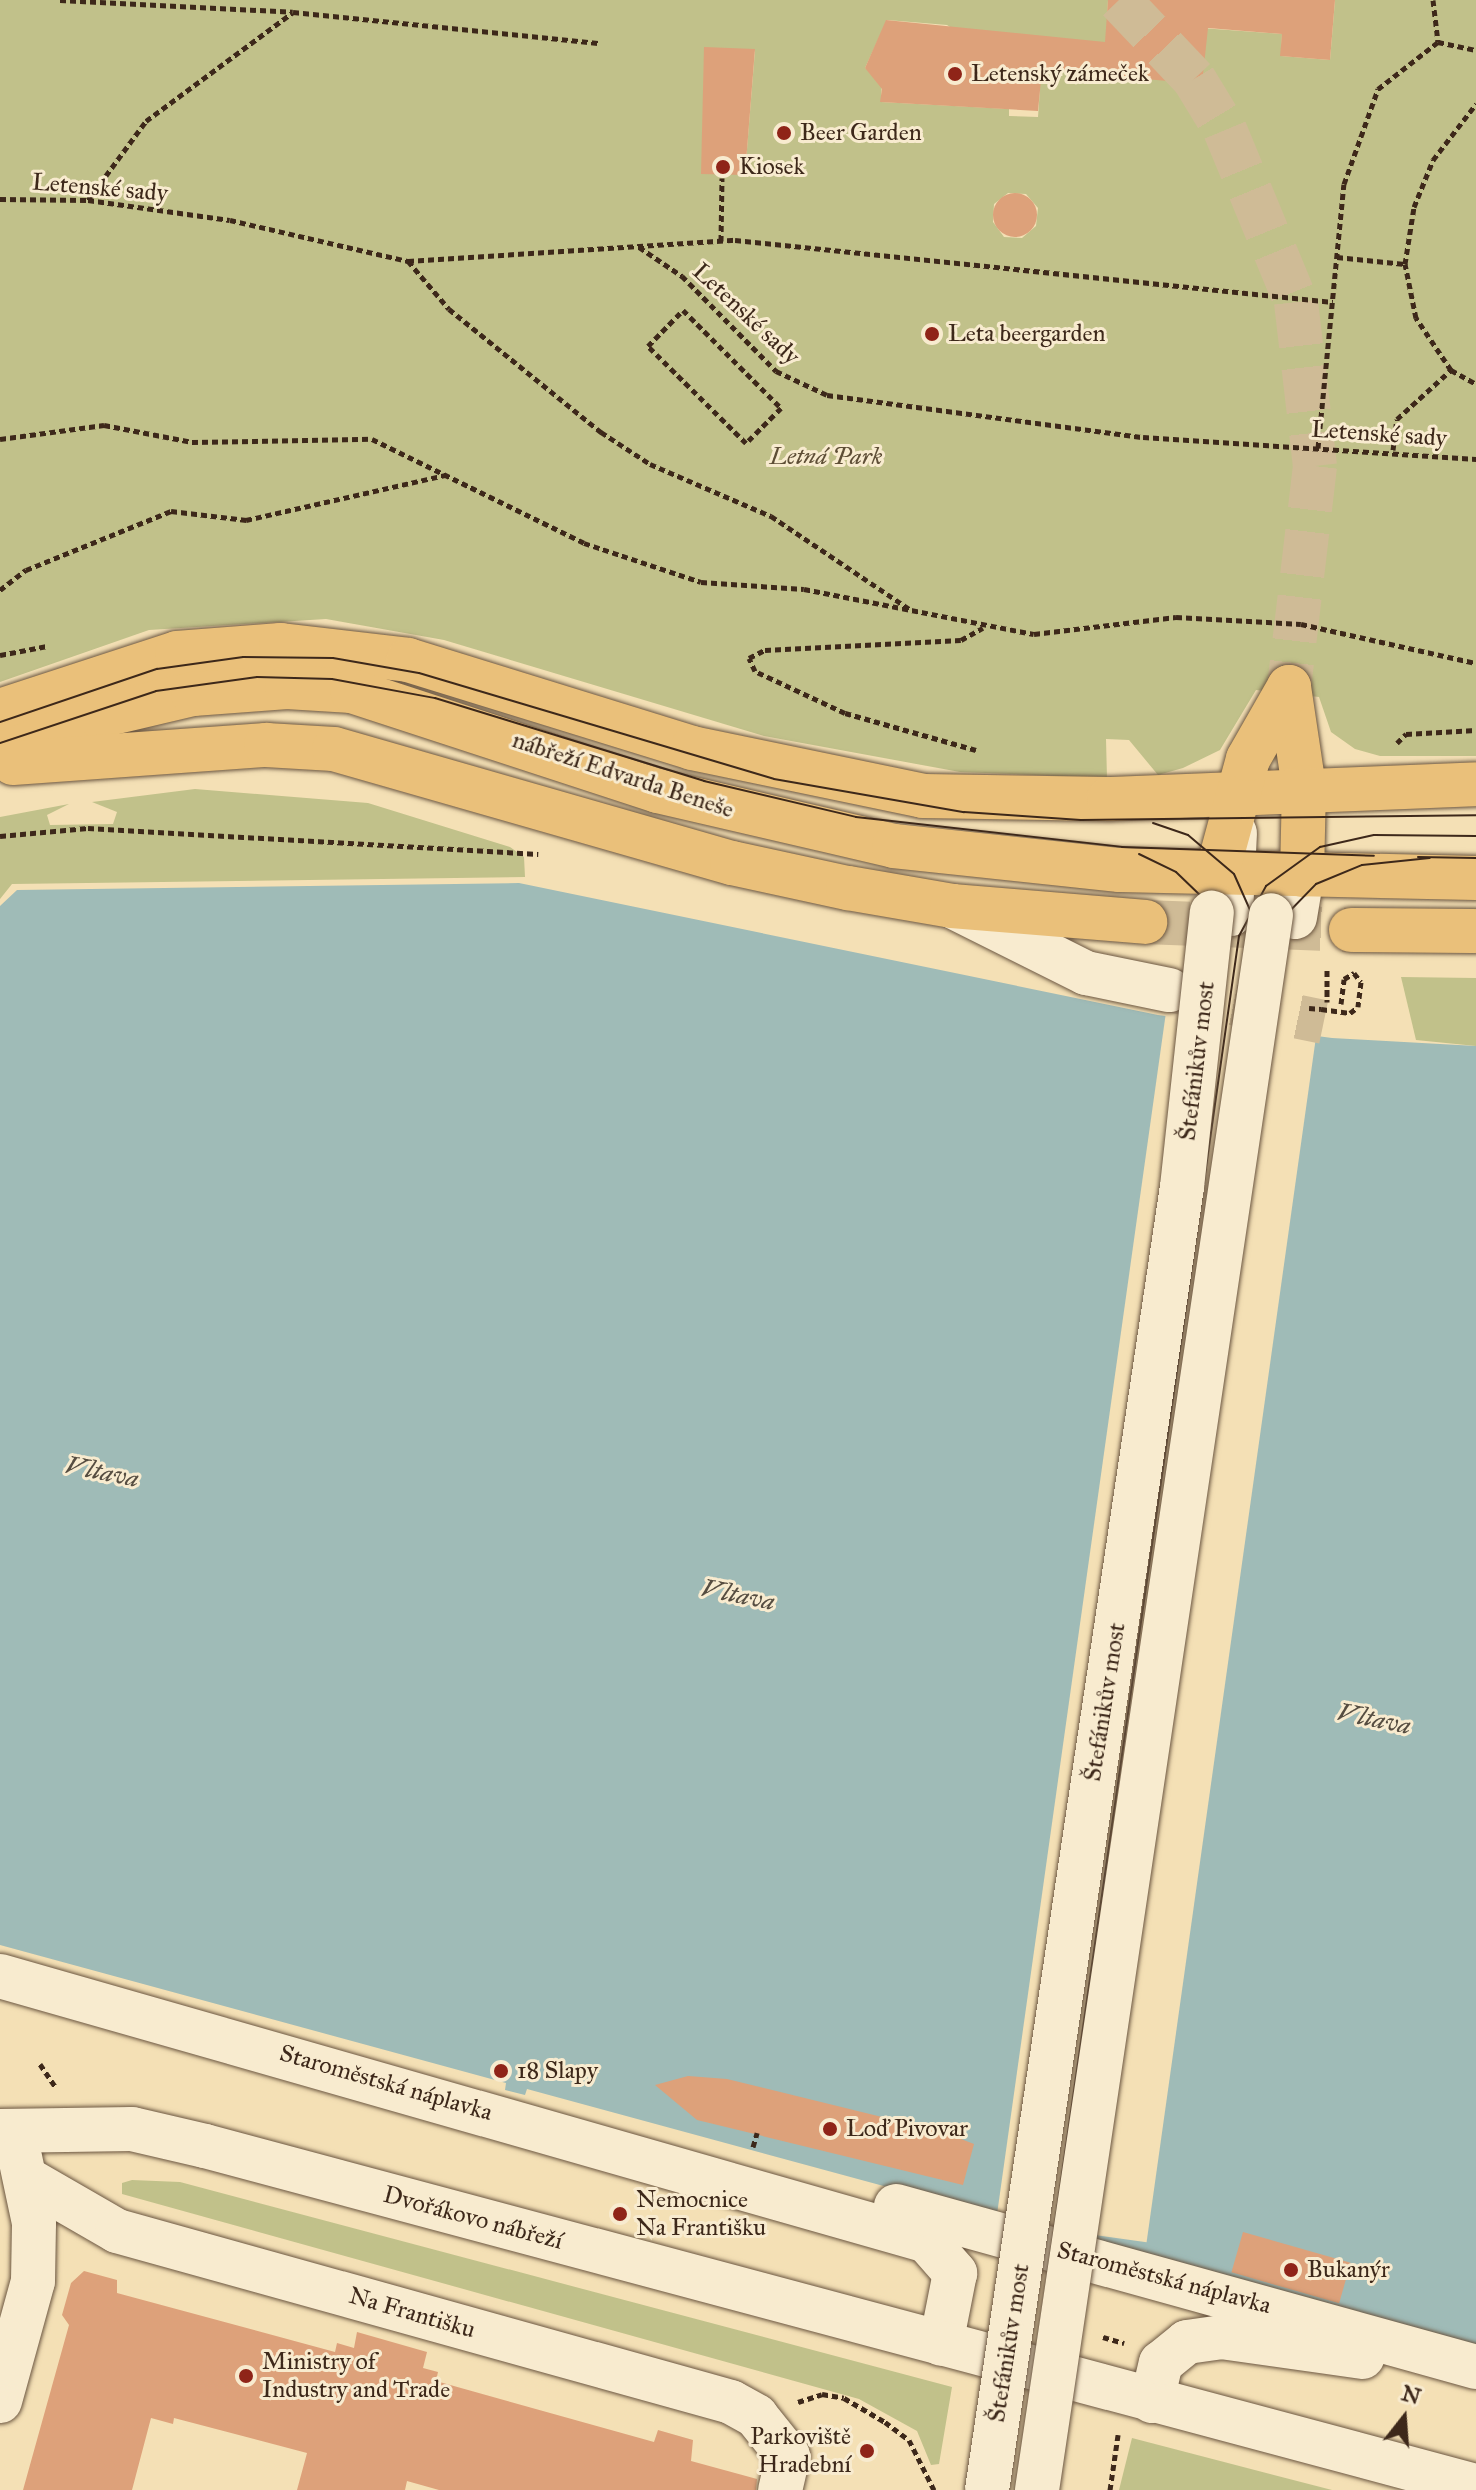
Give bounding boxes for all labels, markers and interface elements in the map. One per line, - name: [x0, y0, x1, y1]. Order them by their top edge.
- place label: Letenský zámeček: [971, 60, 1149, 88]
- marker: Letenský zámeček: [946, 65, 964, 83]
- place label: Beer Garden: [800, 119, 922, 147]
- marker: Beer Garden: [775, 124, 793, 142]
- place label: Kiosek: [739, 153, 805, 181]
- marker: Kiosek: [714, 158, 732, 176]
- street label: Letenské sady: [31, 168, 169, 208]
- street label: Letenské sady: [686, 257, 806, 371]
- place label: Leta beergarden: [948, 320, 1105, 348]
- marker: Leta beergarden: [923, 325, 941, 343]
- street label: Letenské sady: [1310, 415, 1448, 453]
- park label: Letná Park: [770, 443, 882, 471]
- street label: nábřeží Edvarda Beneše: [509, 726, 737, 824]
- street label: Štefánikův most: [1173, 980, 1221, 1142]
- water label: Vltava: [62, 1450, 142, 1494]
- water label: Vltava: [698, 1573, 778, 1617]
- street label: Štefánikův most: [1078, 1621, 1132, 1783]
- water label: Vltava: [1334, 1697, 1414, 1741]
- street label: Staroměstská náplavka: [276, 2039, 496, 2127]
- place label: 18 Slapy: [517, 2057, 598, 2085]
- marker: 18 Slapy: [492, 2062, 510, 2080]
- place label: Loď Pivovar: [846, 2115, 968, 2143]
- marker: Loď Pivovar: [821, 2120, 839, 2138]
- street label: Dvořákovo nábřeží: [380, 2180, 566, 2256]
- place label: Nemocnice Na Františku: [636, 2186, 766, 2242]
- marker: Nemocnice Na Františku: [611, 2205, 629, 2223]
- street label: Staroměstská náplavka: [1054, 2236, 1274, 2320]
- place label: Bukanýr: [1307, 2256, 1390, 2284]
- marker: Bukanýr: [1282, 2261, 1300, 2279]
- street label: Štefánikův most: [982, 2262, 1036, 2424]
- street label: Na Františku: [346, 2281, 478, 2345]
- place label: Ministry of Industry and Trade: [262, 2348, 450, 2404]
- marker: Ministry of Industry and Trade: [237, 2367, 255, 2385]
- north arrow: [1364, 2378, 1444, 2458]
- text: N: [1398, 2379, 1424, 2410]
- place label: Parkoviště Hradební: [750, 2423, 851, 2479]
- marker: Parkoviště Hradební: [858, 2442, 876, 2460]

